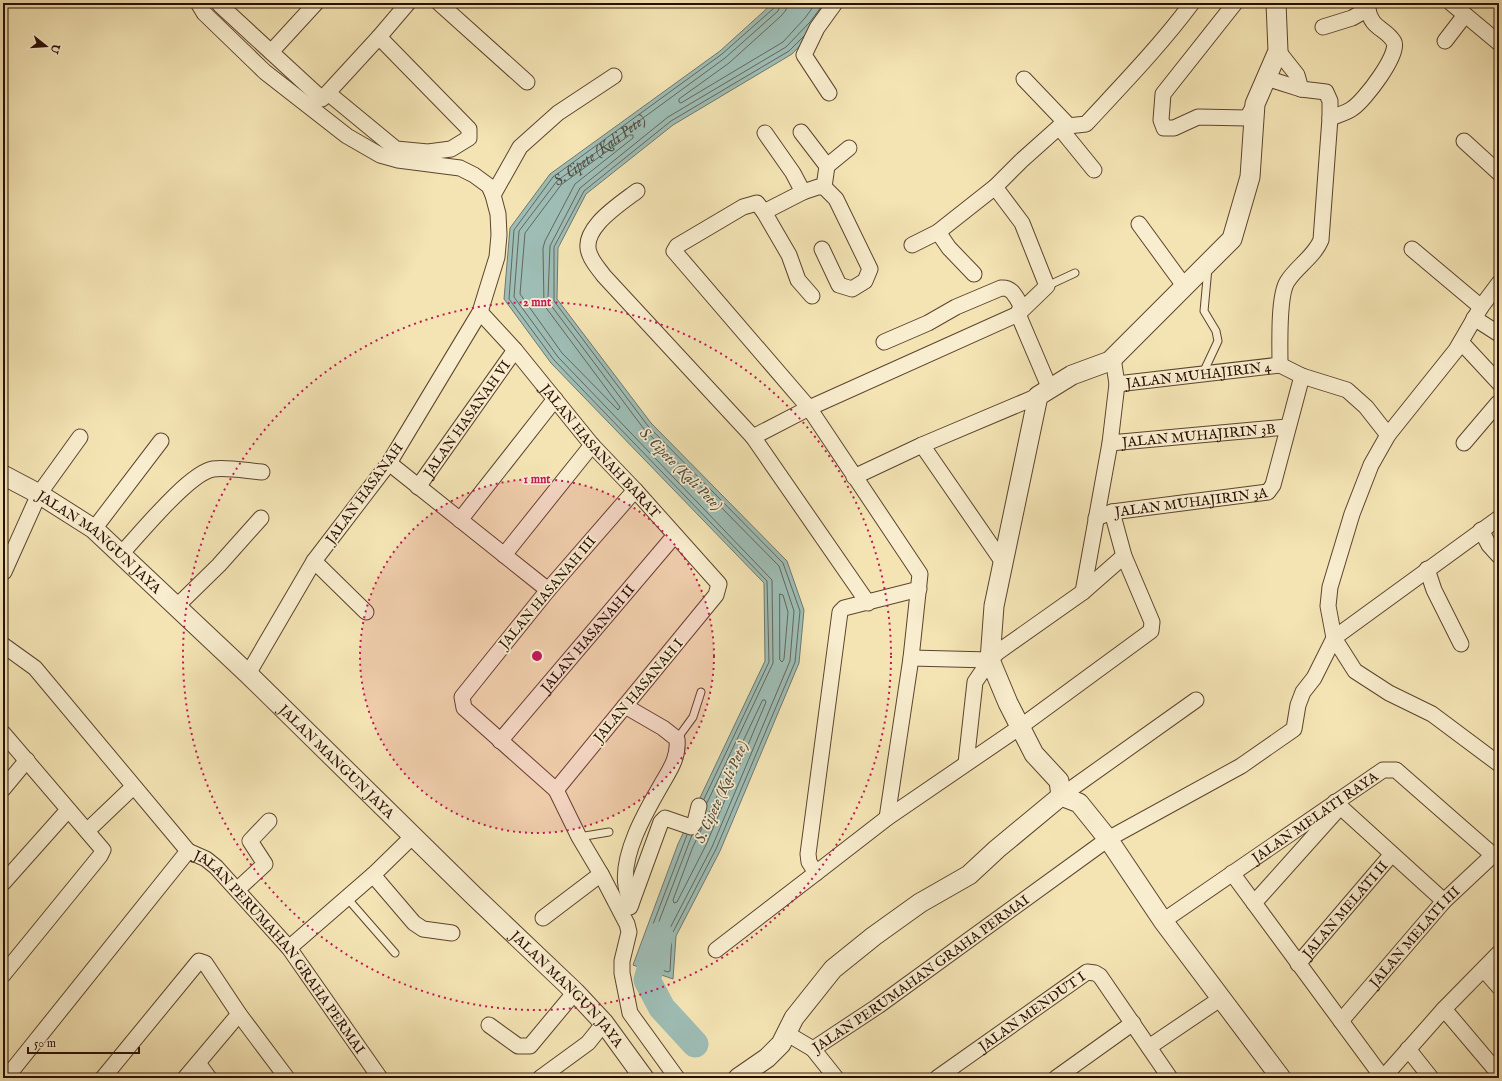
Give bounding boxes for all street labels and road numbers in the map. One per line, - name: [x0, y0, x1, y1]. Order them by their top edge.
- street label: JALAN HASANAH VI: [419, 357, 515, 483]
- street label: JALAN MUHAJIRIN 4: [1123, 358, 1272, 393]
- street label: JALAN HASANAH BARAT: [535, 379, 664, 523]
- street label: JALAN MUHAJIRIN 3B: [1119, 420, 1276, 452]
- street label: JALAN HASANAH: [321, 439, 408, 549]
- street label: JALAN MUHAJIRIN 3A: [1112, 484, 1269, 522]
- street label: JALAN MANGUN JAYA: [32, 486, 165, 598]
- street label: JALAN HASANAH III: [495, 532, 599, 652]
- street label: JALAN HASANAH II: [589, 635, 687, 748]
- street label: JALAN HASANAH I: [590, 635, 686, 745]
- street label: JALAN MANGUN JAYA: [273, 700, 398, 823]
- street label: JALAN MELATI RAYA: [1247, 768, 1382, 868]
- street label: JALAN PERUMAHAN GRAHA PERMAI: [189, 846, 368, 1058]
- street label: JALAN MELATI II: [1298, 857, 1392, 964]
- street label: JALAN MELATI III: [1365, 883, 1464, 993]
- street label: JALAN PERUMAHAN GRAHA PERMAI: [808, 891, 1033, 1058]
- street label: JALAN MANGUN JAYA: [505, 926, 627, 1052]
- street label: JALAN MENDUT I: [974, 968, 1089, 1057]

